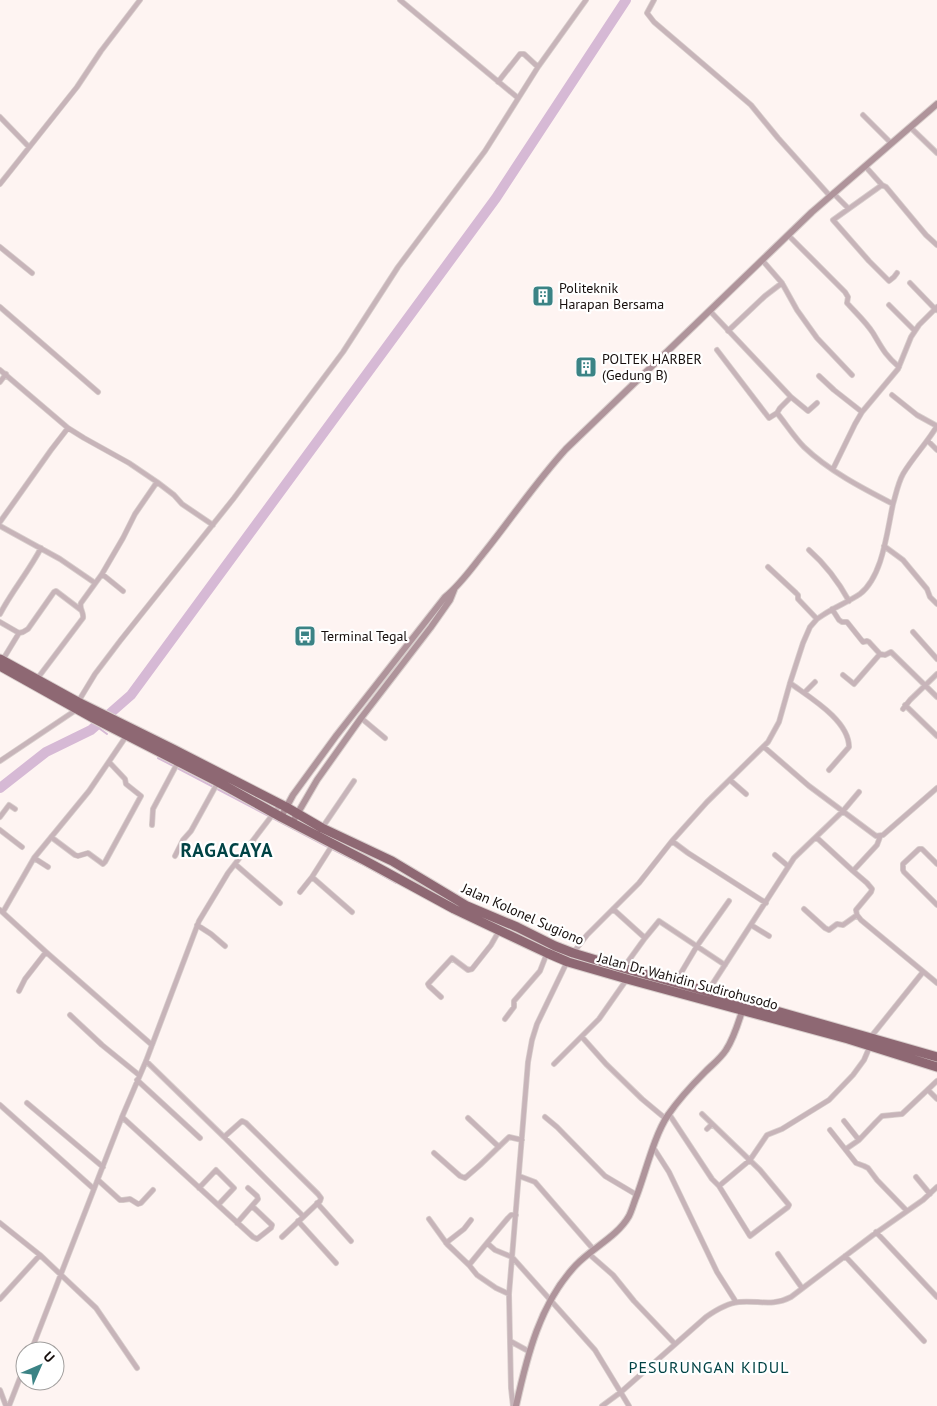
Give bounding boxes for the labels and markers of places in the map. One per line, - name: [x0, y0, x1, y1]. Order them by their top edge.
- place label: Politeknik Harapan Bersama: [559, 279, 664, 313]
- building icon: Politeknik Harapan Bersama: [531, 284, 555, 308]
- place label: POLTEK HARBER (Gedung B): [602, 350, 702, 384]
- building icon: POLTEK HARBER (Gedung B): [574, 355, 598, 379]
- bus stop icon: Terminal Tegal: [293, 624, 317, 648]
- place label: Terminal Tegal: [321, 627, 407, 645]

